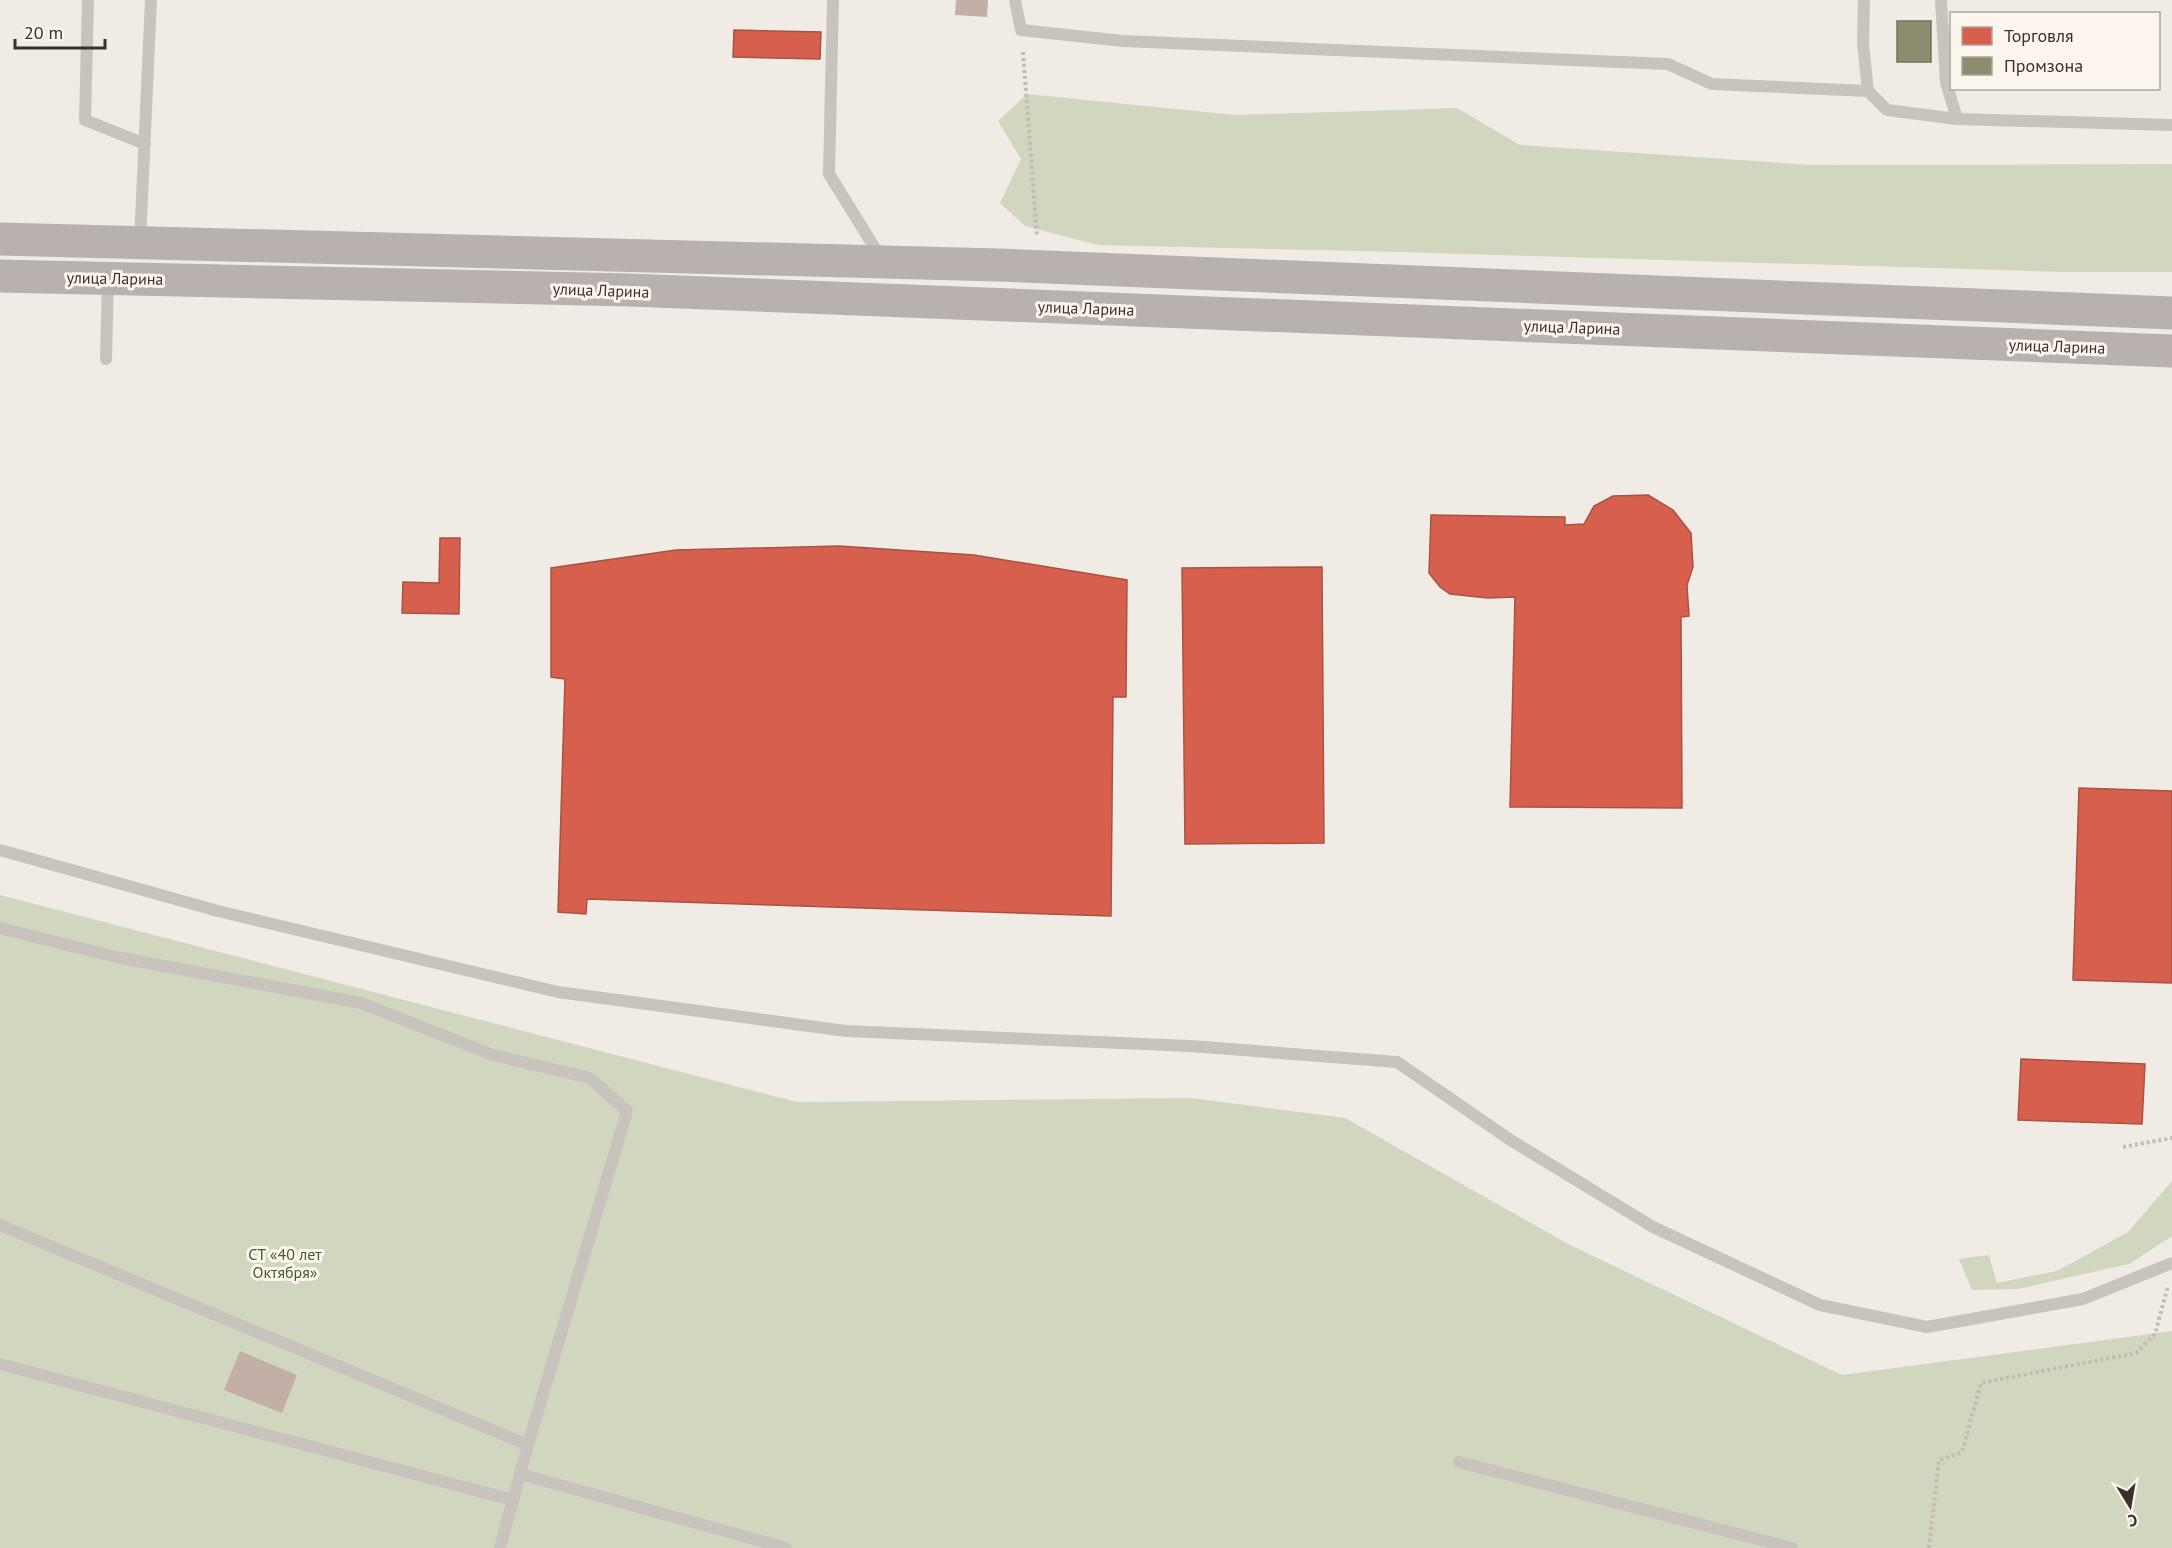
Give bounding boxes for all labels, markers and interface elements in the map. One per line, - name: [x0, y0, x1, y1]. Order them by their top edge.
- scale bar: [15, 12, 105, 50]
- legend: [1950, 12, 2160, 90]
- text: 20 m: [24, 21, 63, 44]
- text: Торговля: [2004, 24, 2074, 47]
- text: Промзона: [2004, 54, 2083, 77]
- street label: улица Ларина: [66, 267, 164, 289]
- street label: улица Ларина: [552, 278, 650, 302]
- street label: улица Ларина: [1037, 296, 1135, 320]
- street label: улица Ларина: [1523, 315, 1621, 339]
- street label: улица Ларина: [2008, 334, 2106, 358]
- park label: СТ «40 лет Октября»: [248, 1244, 322, 1282]
- north arrow: [2100, 1476, 2160, 1536]
- text: С: [2127, 1510, 2139, 1531]

